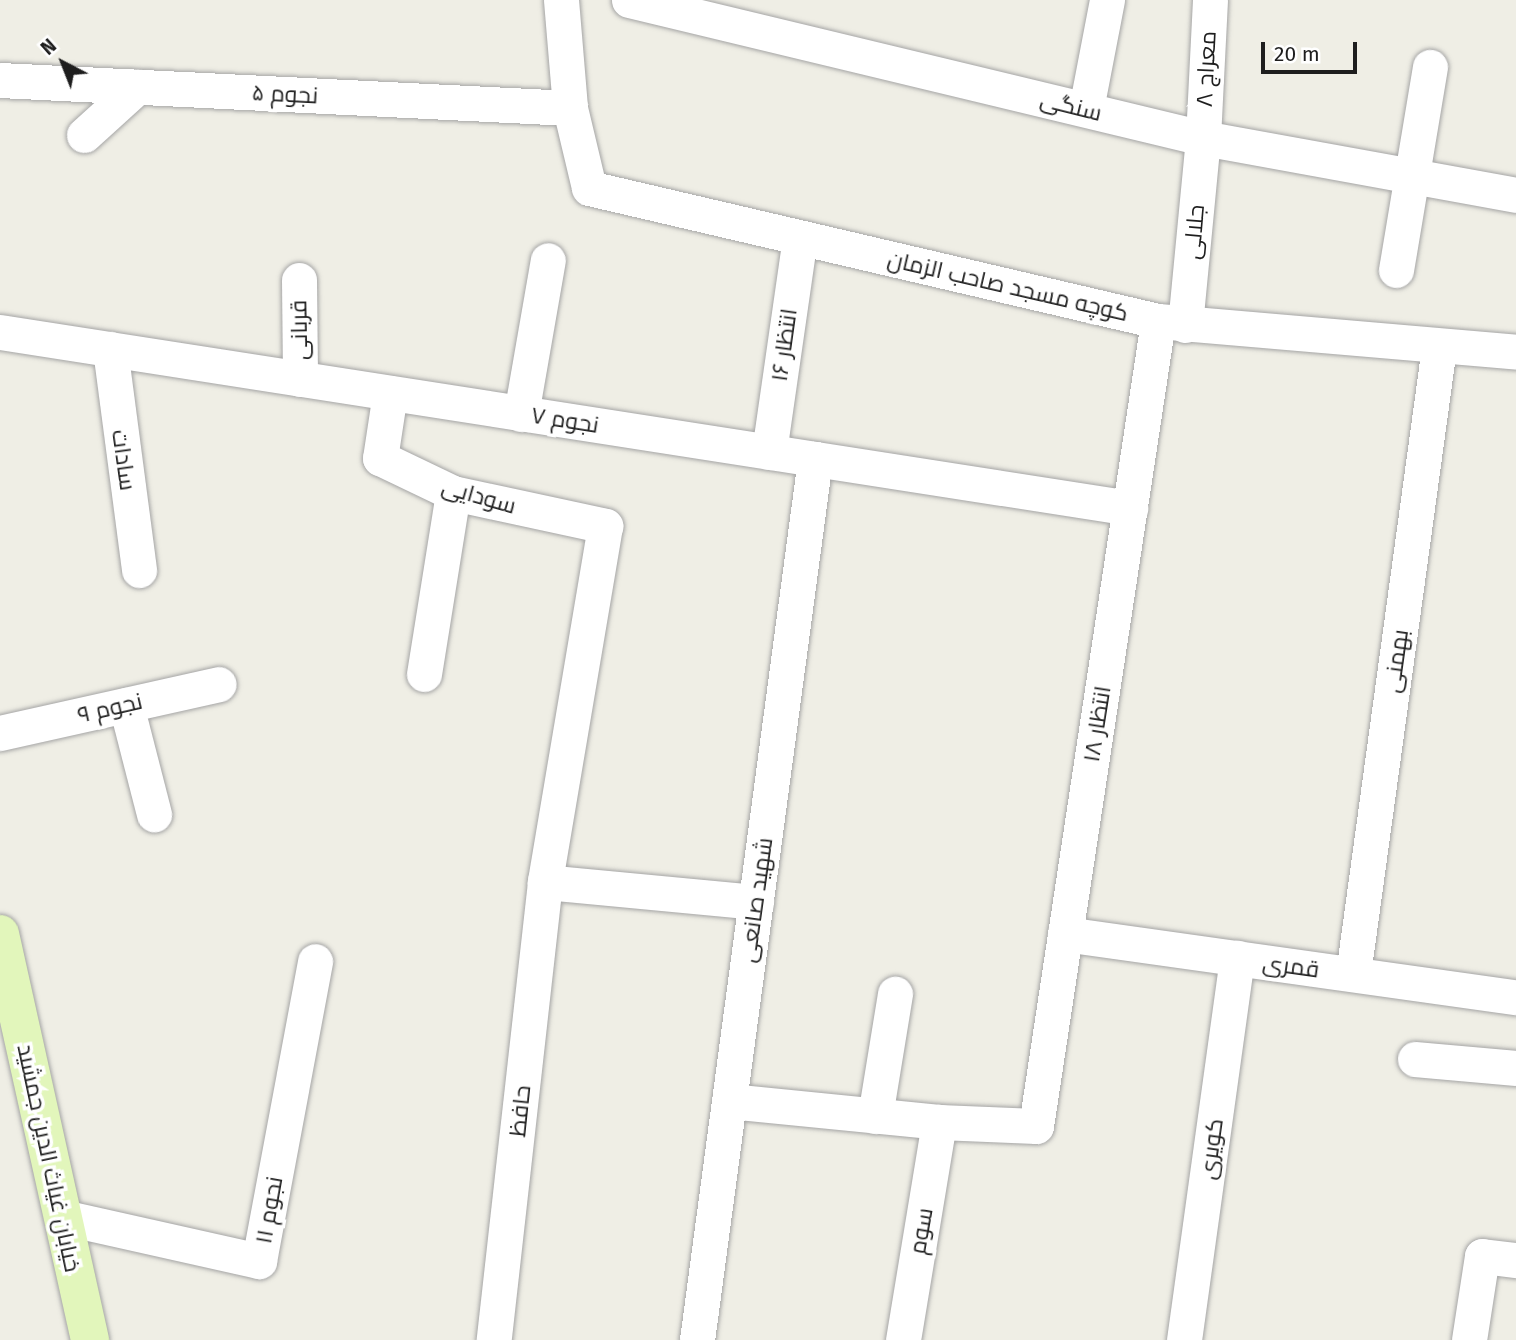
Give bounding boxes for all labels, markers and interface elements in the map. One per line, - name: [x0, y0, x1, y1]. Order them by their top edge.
- north arrow: [28, 28, 98, 98]
- scale bar: [1264, 28, 1360, 72]
- street label: معراج ۸: [1190, 30, 1222, 108]
- text: N: [36, 34, 61, 60]
- text: 20 m: [1274, 41, 1320, 67]
- street label: نجوم ۵: [251, 78, 319, 110]
- street label: سنگی: [1037, 85, 1105, 127]
- street label: جلالی: [1178, 203, 1210, 261]
- street label: کوچه مسجد صاحب الزمان: [885, 245, 1131, 327]
- street label: قربانی: [285, 300, 313, 360]
- street label: انتظار ۱۶: [765, 307, 803, 383]
- street label: نجوم ۷: [529, 401, 601, 439]
- street label: سادات: [106, 428, 142, 492]
- street label: سودایی: [439, 472, 519, 520]
- street label: بهمنی: [1378, 627, 1414, 695]
- street label: انتظار ۱۸: [1077, 684, 1117, 764]
- street label: نجوم ۹: [75, 687, 145, 729]
- street label: شهید صانعی: [734, 836, 778, 964]
- street label: قمری: [1261, 948, 1321, 984]
- street label: خیابان غیاث الدین جمشید: [11, 1041, 87, 1275]
- street label: حافظ: [504, 1084, 536, 1138]
- street label: کویری: [1193, 1117, 1229, 1181]
- street label: نجوم ۱۱: [250, 1174, 288, 1246]
- street label: سوم: [903, 1206, 939, 1256]

